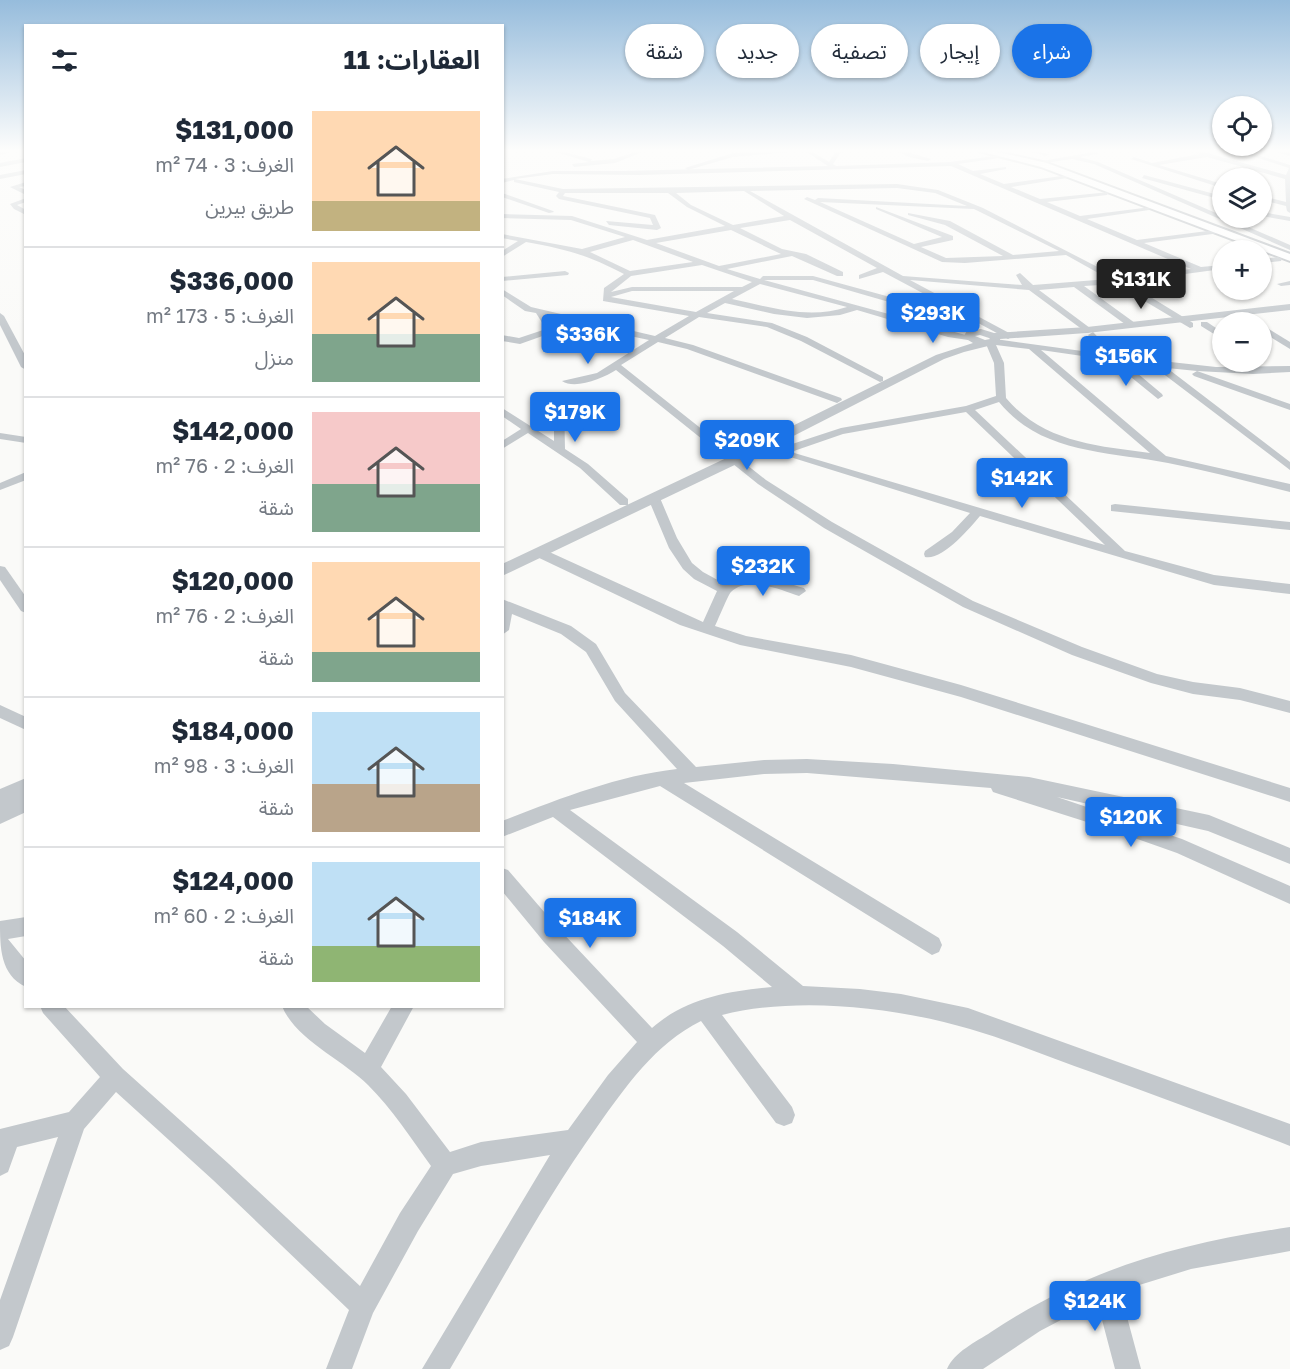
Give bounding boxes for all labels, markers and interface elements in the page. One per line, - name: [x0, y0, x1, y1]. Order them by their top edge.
- chip: شقة: [625, 24, 704, 78]
- chip: جديد: [716, 24, 799, 78]
- chip: تصفية: [811, 24, 908, 78]
- chip: إيجار: [920, 24, 1000, 78]
- chip: شراء: [1012, 24, 1092, 78]
- icon: filters: [48, 44, 81, 77]
- text: العقارات: 11: [343, 44, 480, 75]
- map controls: [1212, 96, 1272, 372]
- button: locate: [1212, 96, 1272, 156]
- text: $131,000: [175, 114, 294, 145]
- icon: home: [360, 135, 432, 207]
- text: الغرف: 3 · 74 m²: [155, 152, 294, 176]
- button: layers: [1212, 168, 1272, 228]
- text: طريق بيرين: [205, 194, 294, 218]
- button: +: [1212, 240, 1272, 300]
- pin: $131K: [1099, 259, 1183, 310]
- text: $336,000: [169, 265, 294, 296]
- text: $131K: [1111, 266, 1171, 290]
- icon: home: [360, 286, 432, 358]
- pin: $293K: [891, 293, 975, 344]
- text: $293K: [901, 300, 966, 324]
- text: الغرف: 5 · 173 m²: [146, 303, 294, 327]
- button: −: [1212, 312, 1272, 372]
- pin: $336K: [546, 314, 630, 365]
- text: $336K: [556, 321, 621, 345]
- pin: $156K: [1084, 336, 1168, 387]
- text: $156K: [1094, 343, 1158, 367]
- text: منزل: [255, 345, 294, 369]
- pin: $179K: [533, 392, 617, 443]
- text: $179K: [544, 399, 606, 423]
- text: $142,000: [172, 415, 294, 446]
- pin: $209K: [705, 420, 789, 471]
- text: $209K: [714, 427, 780, 451]
- icon: home: [360, 436, 432, 508]
- text: الغرف: 2 · 76 m²: [155, 453, 294, 477]
- pin: $142K: [980, 458, 1064, 509]
- text: $142K: [991, 465, 1053, 489]
- text: شقة: [259, 495, 294, 519]
- pin: $232K: [721, 546, 805, 597]
- text: $232K: [731, 553, 795, 577]
- text: $120,000: [171, 565, 294, 596]
- icon: home: [360, 586, 432, 658]
- text: الغرف: 2 · 76 m²: [155, 603, 294, 627]
- text: شقة: [259, 645, 294, 669]
- text: $184,000: [171, 715, 294, 746]
- icon: home: [360, 736, 432, 808]
- text: الغرف: 3 · 98 m²: [154, 753, 294, 777]
- text: شقة: [259, 795, 294, 819]
- pin: $120K: [1089, 797, 1173, 848]
- text: $120K: [1099, 804, 1163, 828]
- text: $124,000: [172, 865, 294, 896]
- icon: home: [360, 886, 432, 958]
- pin: $184K: [548, 898, 632, 949]
- text: الغرف: 2 · 60 m²: [154, 903, 294, 927]
- text: $184K: [558, 905, 622, 929]
- text: شقة: [259, 945, 294, 969]
- pin: $124K: [1053, 1281, 1137, 1332]
- text: $124K: [1064, 1288, 1126, 1312]

